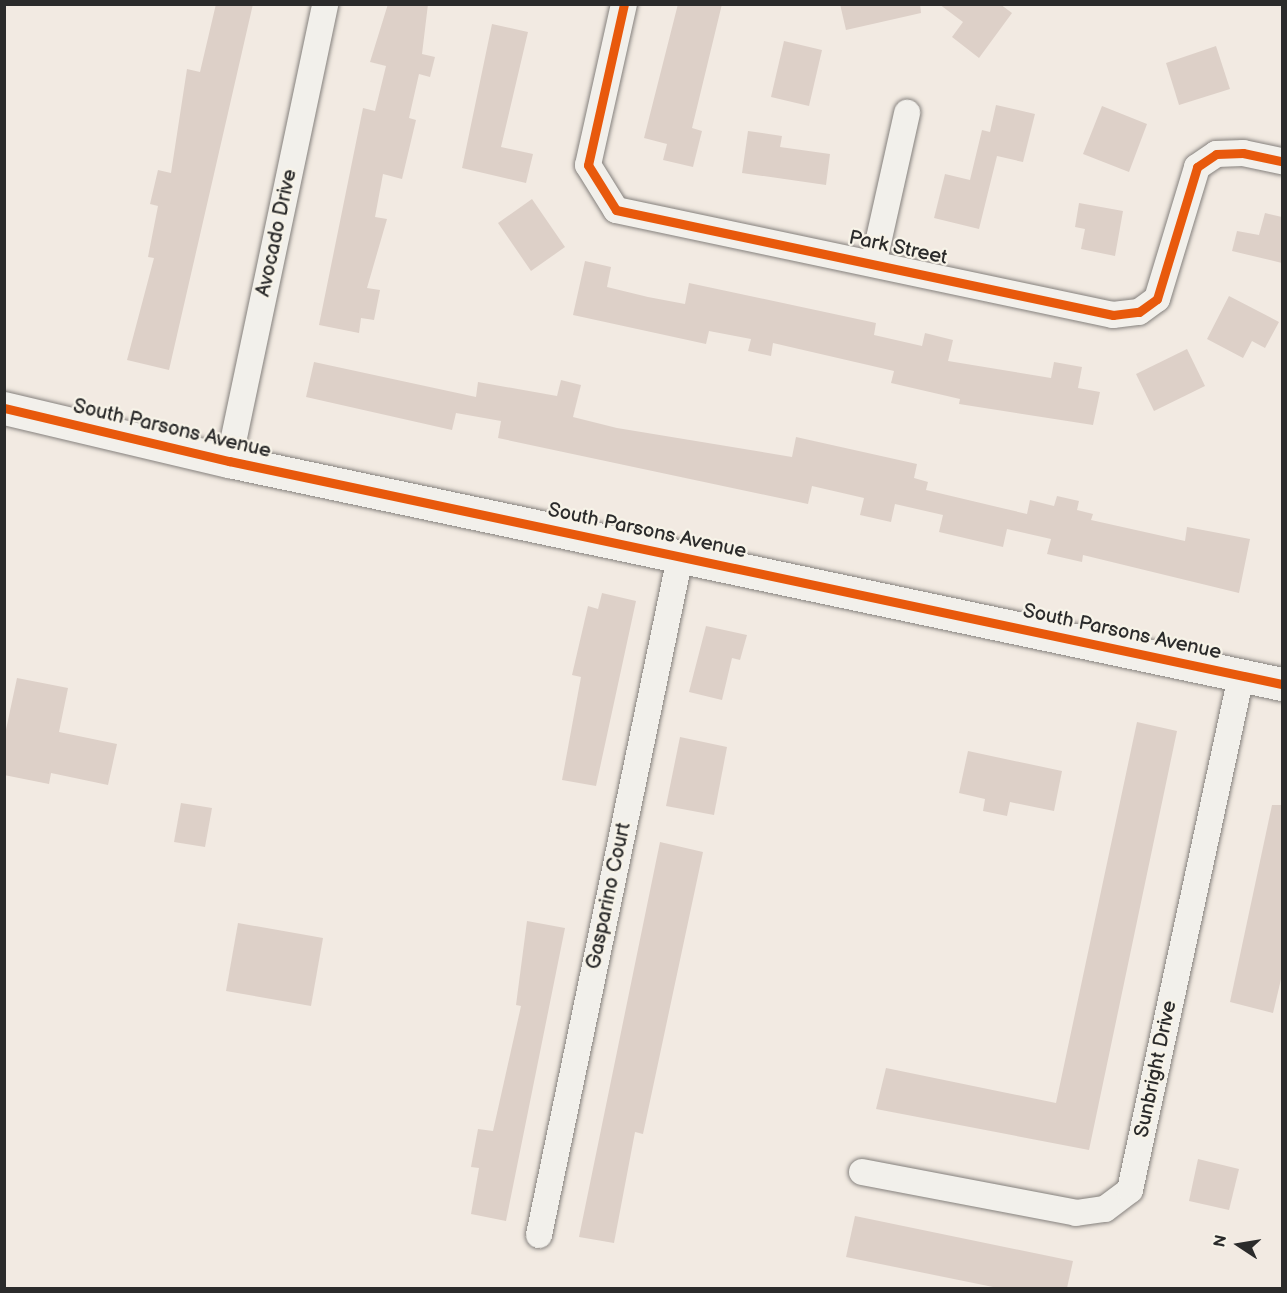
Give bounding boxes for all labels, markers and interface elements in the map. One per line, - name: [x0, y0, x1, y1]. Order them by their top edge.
- street label: Avocado Drive: [252, 167, 302, 299]
- street label: Park Street: [846, 226, 950, 270]
- street label: South Parsons Avenue: [71, 395, 273, 463]
- street label: South Parsons Avenue: [546, 498, 748, 564]
- street label: South Parsons Avenue: [1021, 599, 1223, 665]
- street label: Gasparino Court: [582, 821, 636, 971]
- street label: Sunbright Drive: [1130, 999, 1182, 1139]
- north arrow: [1209, 1215, 1269, 1275]
- text: N: [1210, 1233, 1231, 1249]

